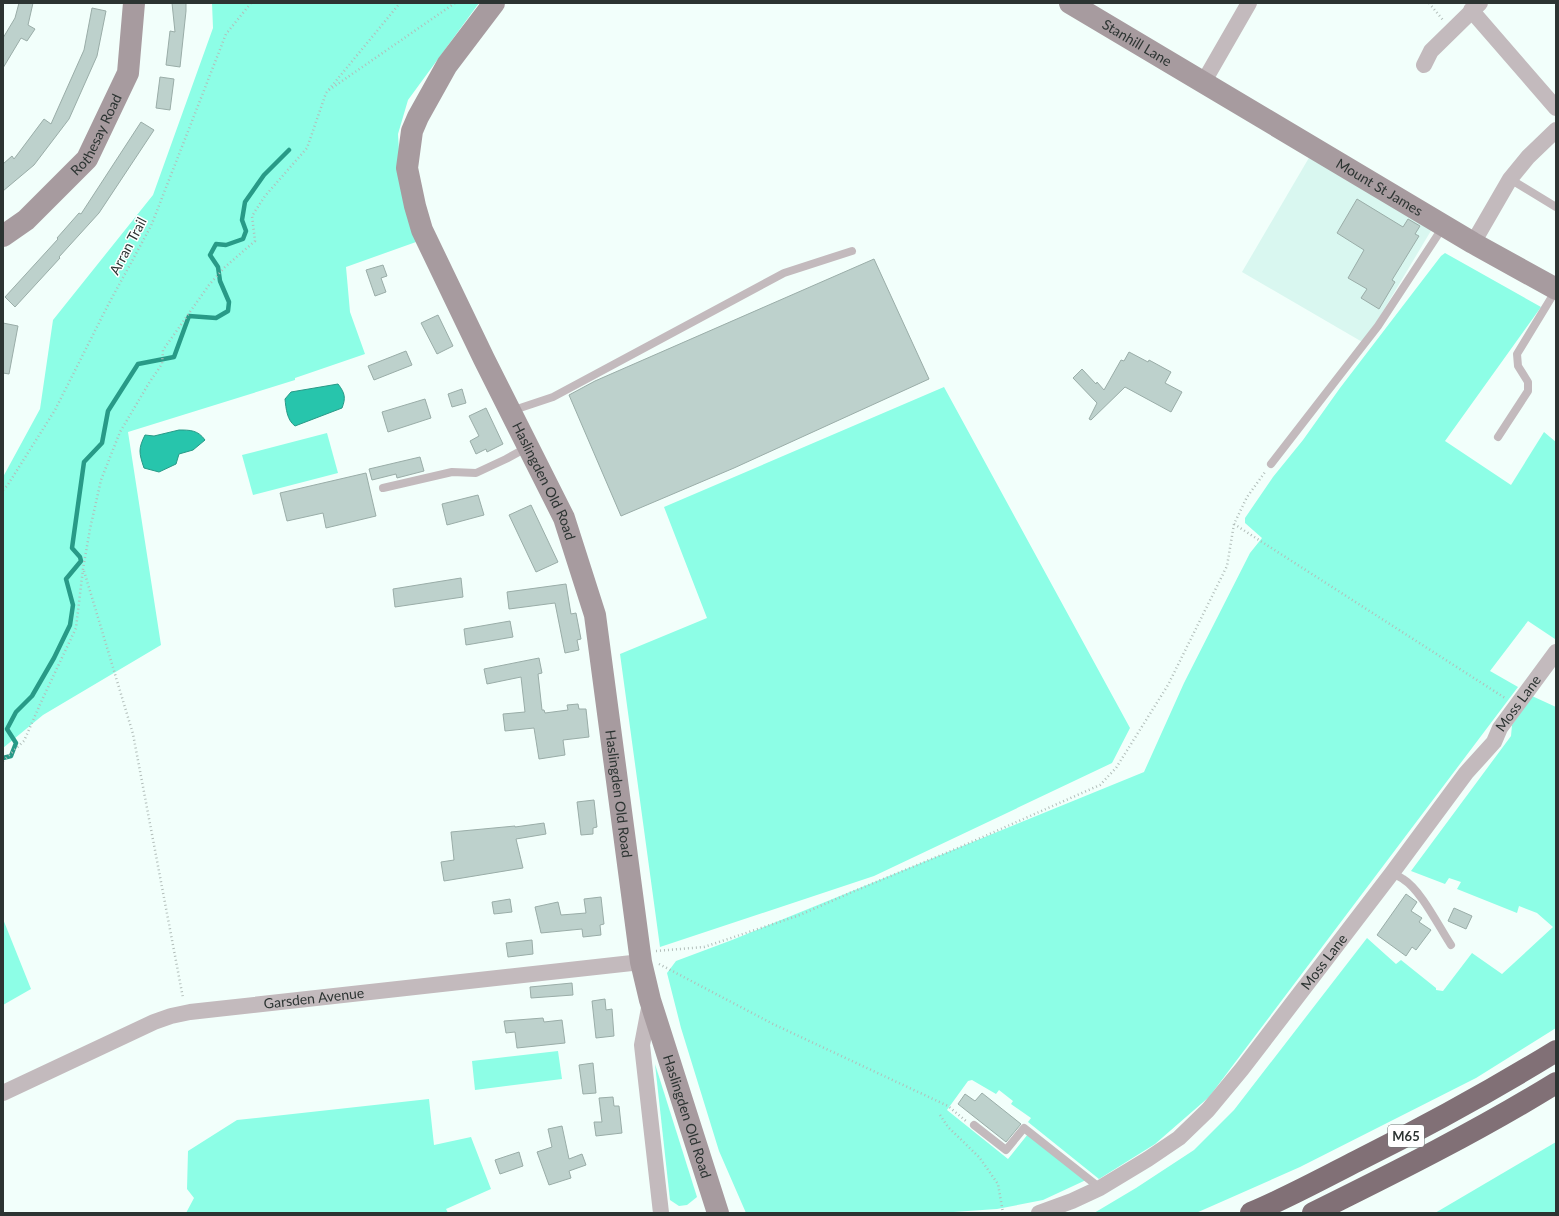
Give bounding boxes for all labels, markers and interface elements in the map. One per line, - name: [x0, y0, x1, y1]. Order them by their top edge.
- street label: Stanhill Lane: [1099, 15, 1175, 70]
- street label: Rothesay Road: [67, 91, 125, 179]
- street label: Mount St James: [1333, 154, 1426, 219]
- street label: Arran Trail: [105, 214, 150, 277]
- street label: Haslingden Old Road: [509, 419, 579, 542]
- street label: Moss Lane: [1491, 671, 1544, 735]
- street label: Haslingden Old Road: [602, 729, 636, 859]
- street label: Moss Lane: [1297, 930, 1350, 993]
- street label: Garsden Avenue: [263, 984, 365, 1012]
- street label: Haslingden Old Road: [660, 1052, 715, 1180]
- road number: M65: [1388, 1125, 1424, 1147]

